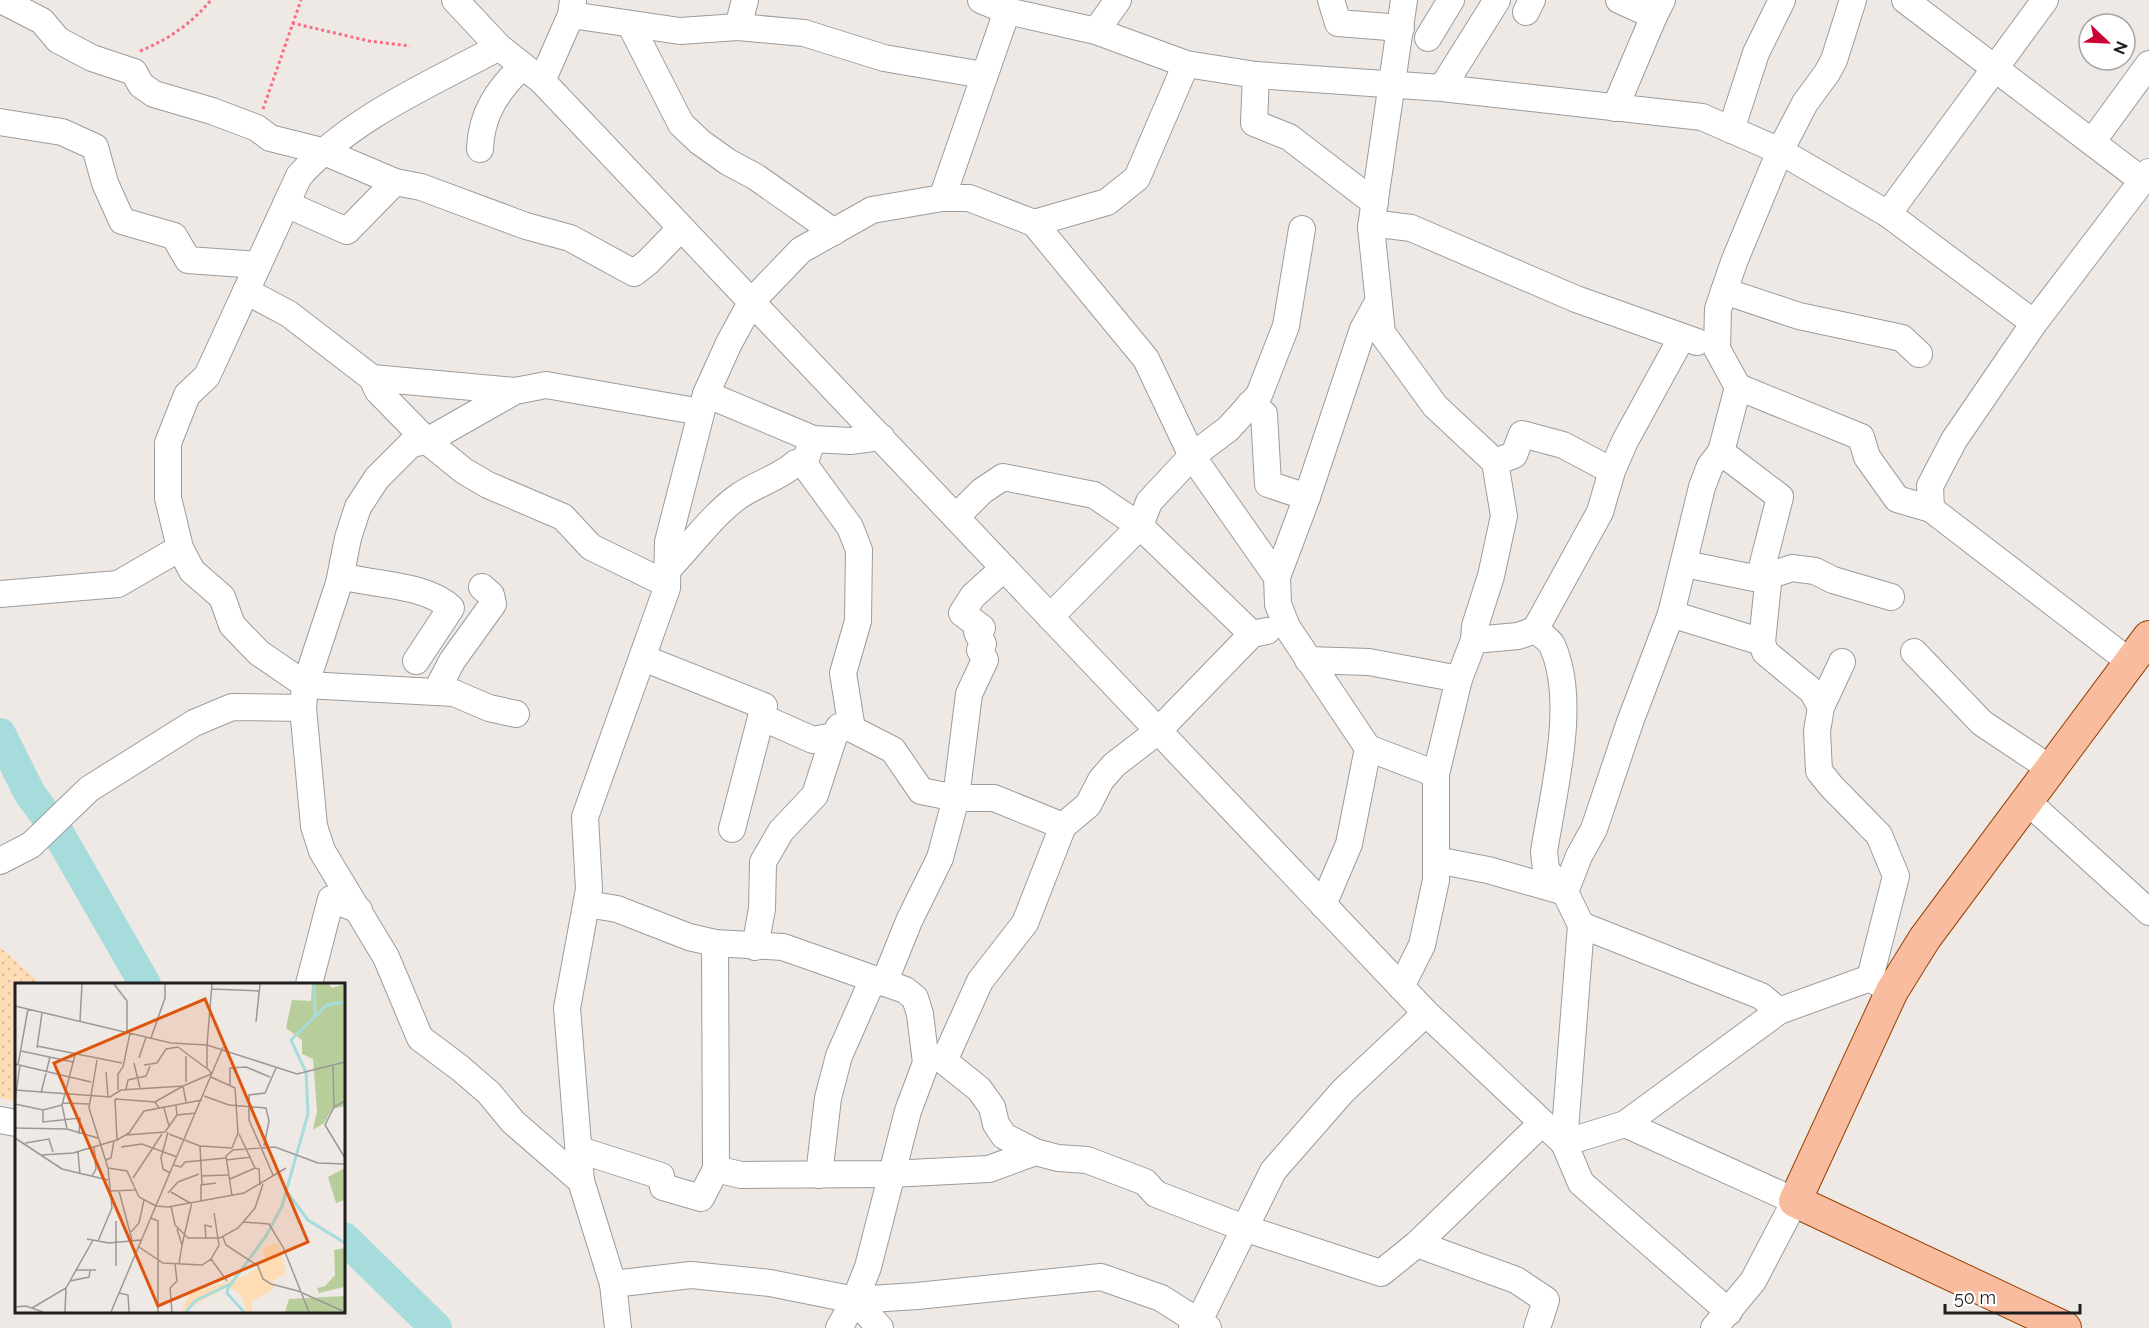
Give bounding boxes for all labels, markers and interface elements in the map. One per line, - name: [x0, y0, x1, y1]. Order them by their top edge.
- north arrow: [2077, 12, 2137, 72]
- text: N: [2109, 38, 2131, 57]
- inset map: [15, 983, 345, 1313]
- scale bar: [1945, 1277, 2080, 1315]
- text: 50 m: [1954, 1287, 1996, 1308]

